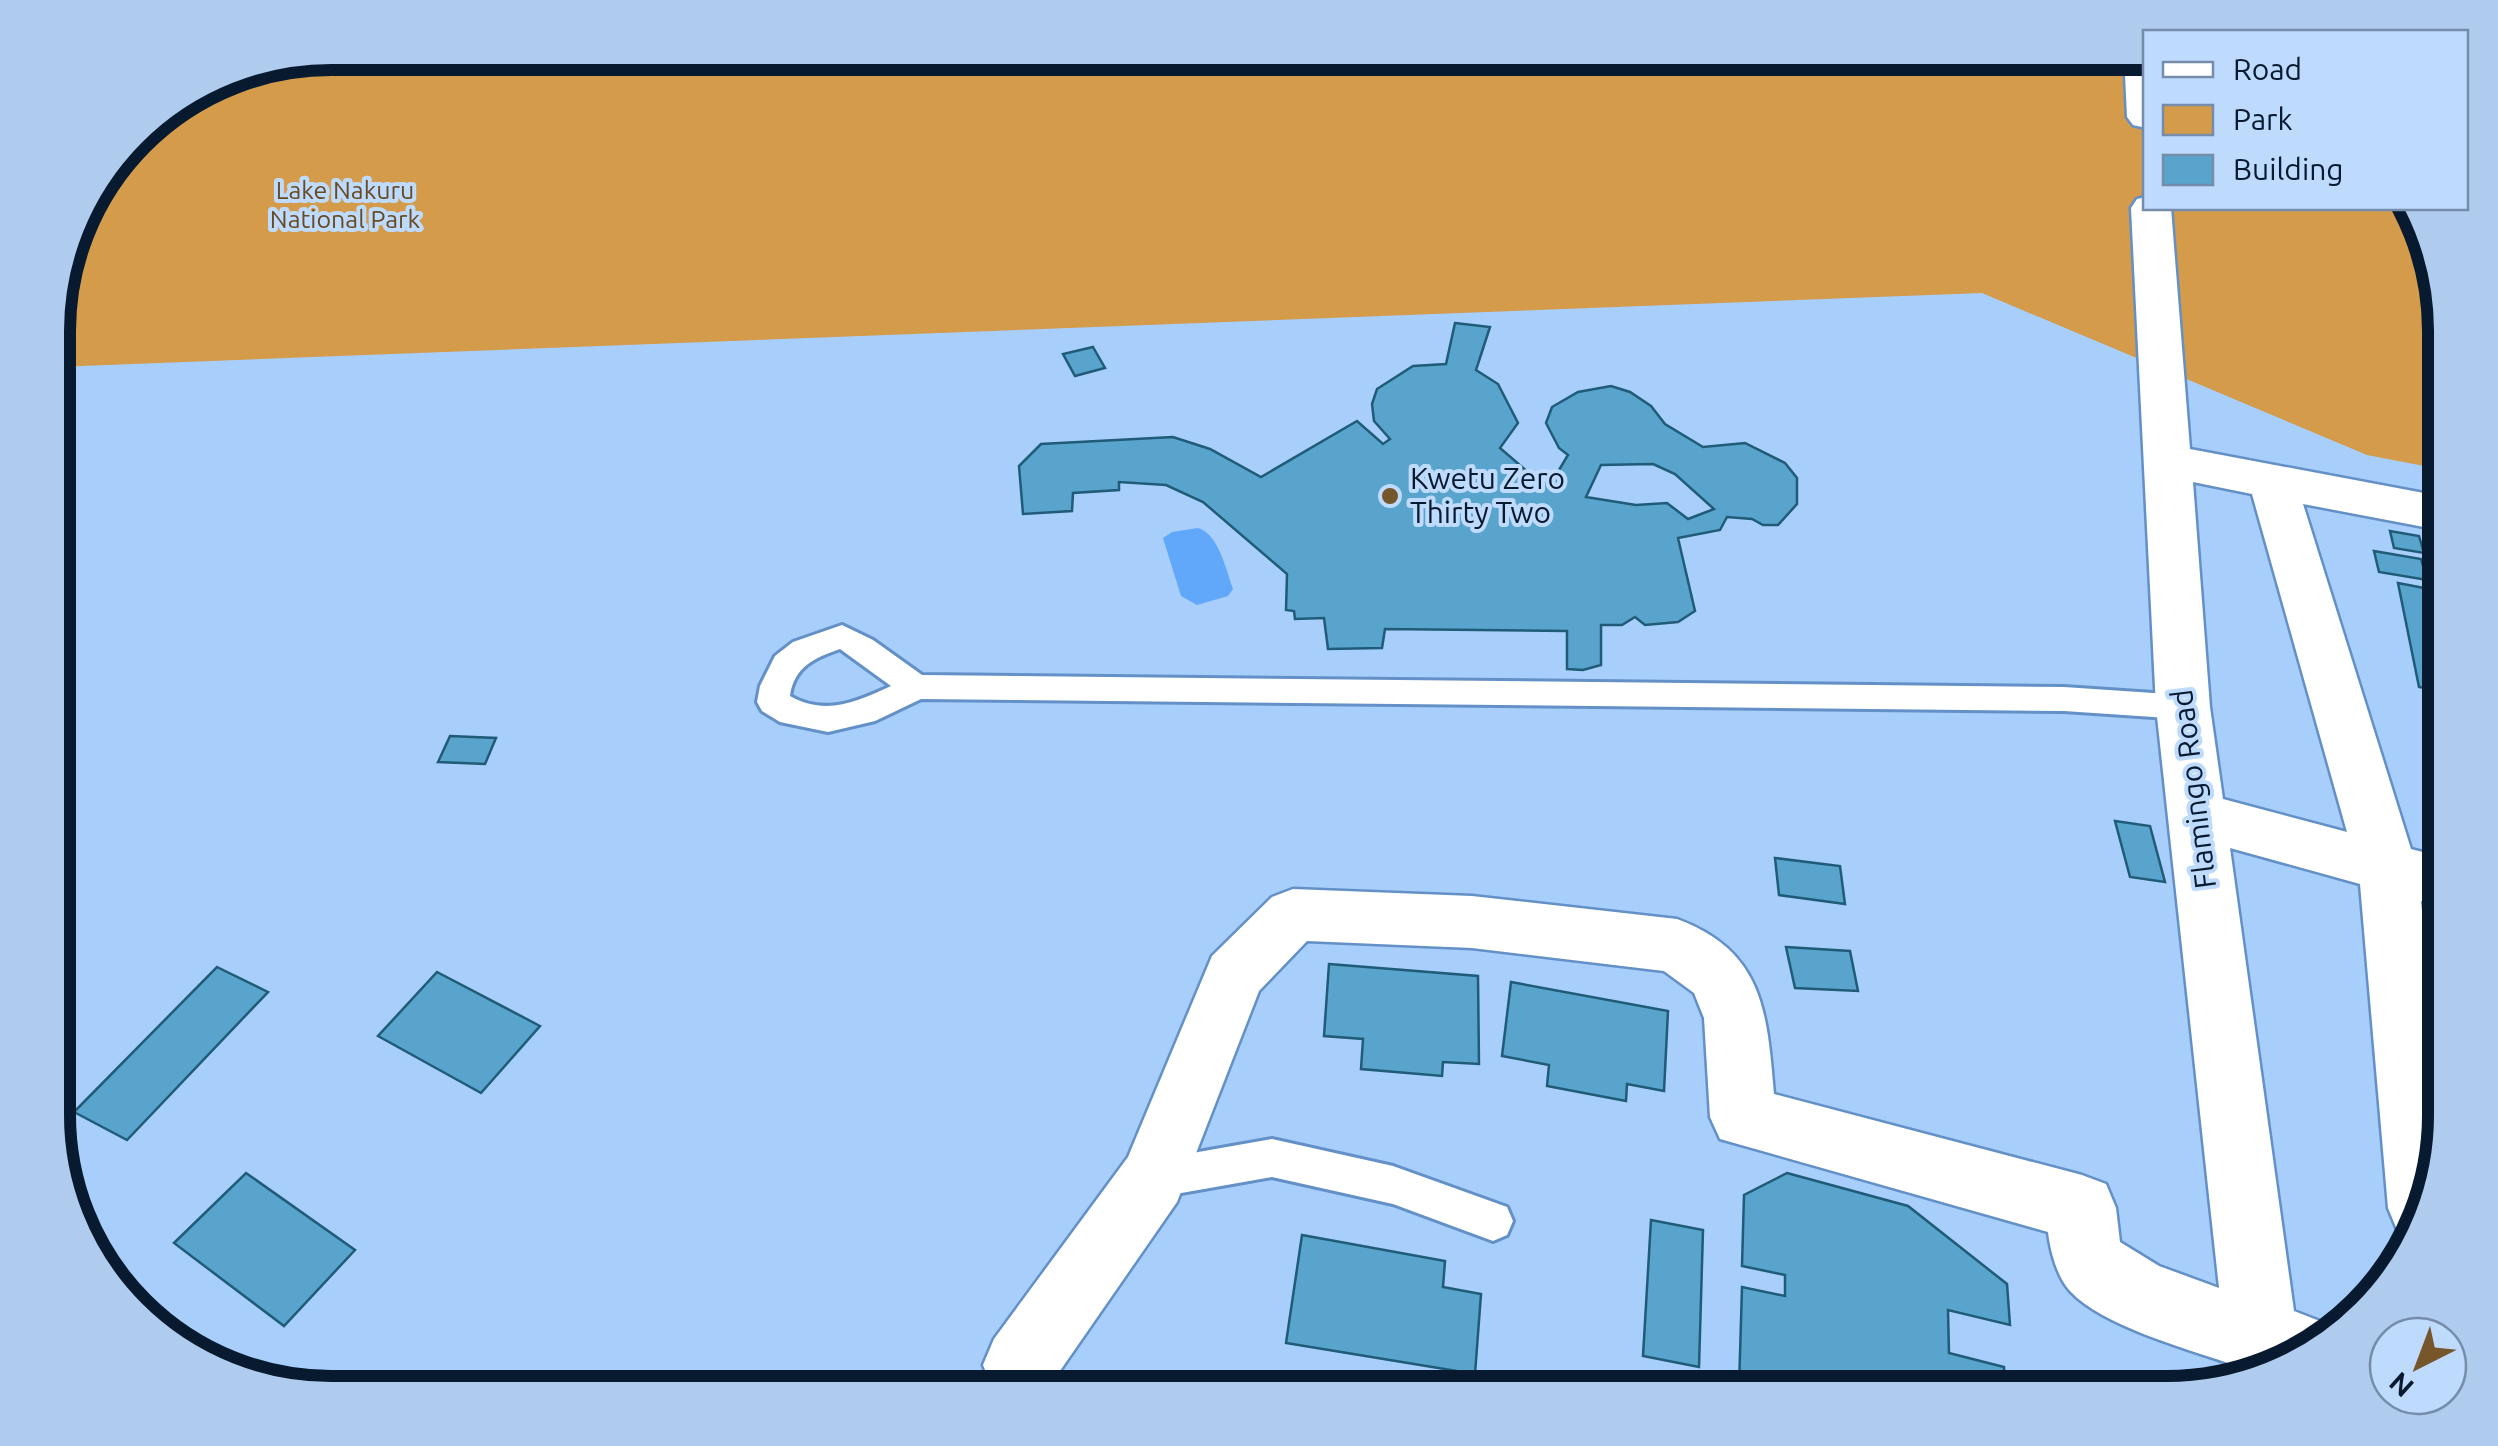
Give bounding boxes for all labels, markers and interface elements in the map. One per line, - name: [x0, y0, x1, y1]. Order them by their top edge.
- legend: [2143, 30, 2468, 210]
- text: Road: [2233, 52, 2302, 86]
- text: Park: [2233, 102, 2293, 136]
- text: Building: [2233, 152, 2344, 186]
- park label: Lake Nakuru National Park: [270, 176, 421, 233]
- place label: Kwetu Zero Thirty Two: [1410, 461, 1565, 529]
- marker: Kwetu Zero Thirty Two: [1379, 485, 1401, 507]
- street label: Flamingo Road: [2164, 688, 2222, 891]
- north arrow: [2368, 1316, 2468, 1416]
- text: N: [2383, 1366, 2419, 1403]

